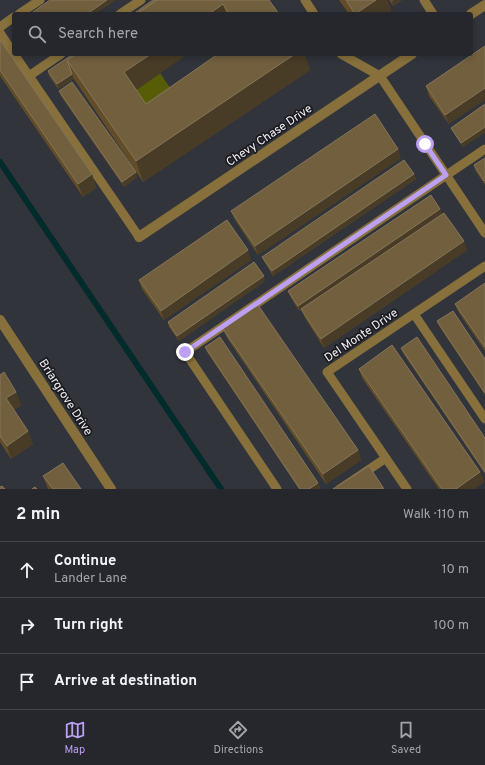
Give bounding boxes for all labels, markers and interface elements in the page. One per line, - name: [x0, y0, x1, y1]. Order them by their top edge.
- search box: [12, 12, 473, 56]
- icon: search: [26, 23, 48, 45]
- text: Search here: [58, 25, 138, 44]
- street label: Chevy Chase Drive: [223, 101, 316, 171]
- route start: [416, 135, 434, 153]
- street label: Del Monte Drive: [322, 305, 401, 366]
- route end: [176, 343, 194, 361]
- street label: Briargrove Drive: [34, 356, 96, 439]
- text: 2 min: [16, 504, 60, 526]
- text: Walk · 110 m: [403, 507, 469, 523]
- text: Continue: [54, 552, 116, 571]
- icon: ahead: [16, 559, 38, 581]
- text: 10 m: [442, 562, 469, 578]
- text: Lander Lane: [54, 571, 127, 587]
- icon: right: [16, 615, 38, 637]
- text: Turn right: [54, 616, 123, 635]
- text: 100 m: [433, 618, 469, 634]
- icon: arrive: [16, 671, 38, 693]
- text: Arrive at destination: [54, 672, 197, 691]
- tab: Map: [64, 719, 86, 757]
- tab: Directions: [213, 719, 263, 757]
- tab: Saved: [391, 719, 421, 757]

